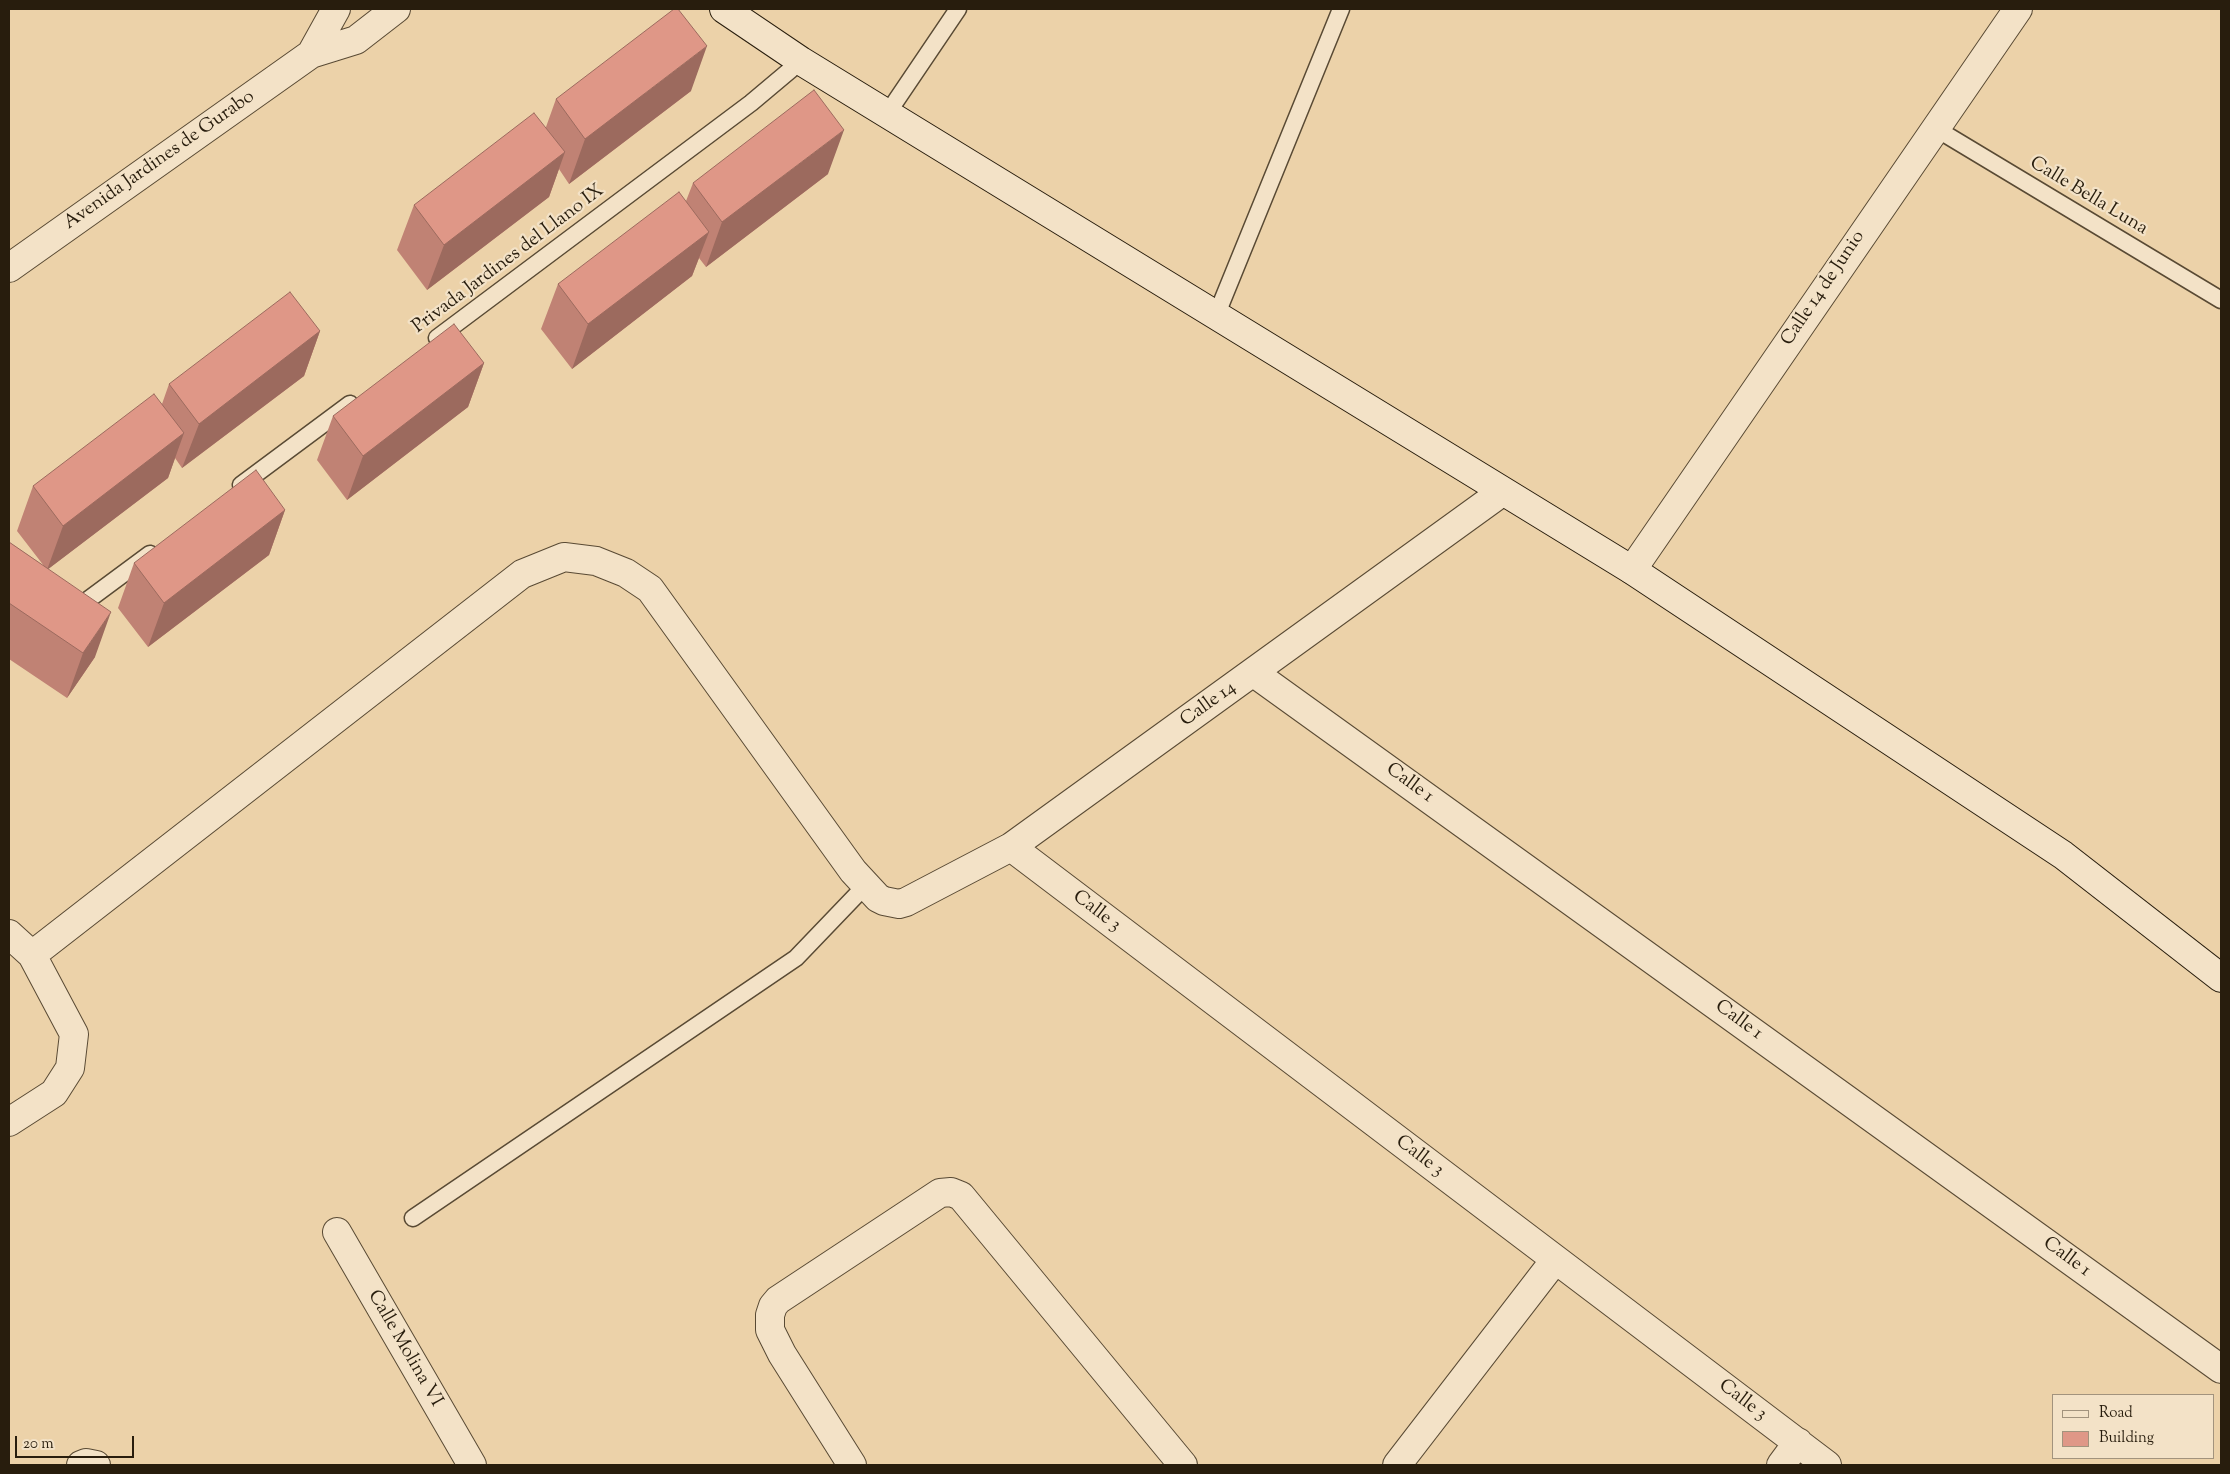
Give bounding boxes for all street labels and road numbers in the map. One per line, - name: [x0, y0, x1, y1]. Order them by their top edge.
- street label: Avenida Jardines de Gurabo: [60, 86, 260, 236]
- street label: Calle Bella Luna: [2025, 153, 2151, 241]
- street label: Privada Jardines del Llano IX: [409, 181, 609, 339]
- street label: Calle 14 de Junio: [1777, 227, 1871, 351]
- street label: Calle 14: [1177, 677, 1241, 733]
- street label: Calle 1: [1381, 759, 1437, 809]
- street label: Calle 3: [1067, 886, 1125, 938]
- street label: Calle 1: [1710, 996, 1766, 1046]
- street label: Calle 3: [1390, 1131, 1448, 1183]
- street label: Calle 1: [2038, 1233, 2094, 1283]
- street label: Calle Molina VI: [361, 1287, 447, 1411]
- street label: Calle 3: [1713, 1375, 1771, 1427]

